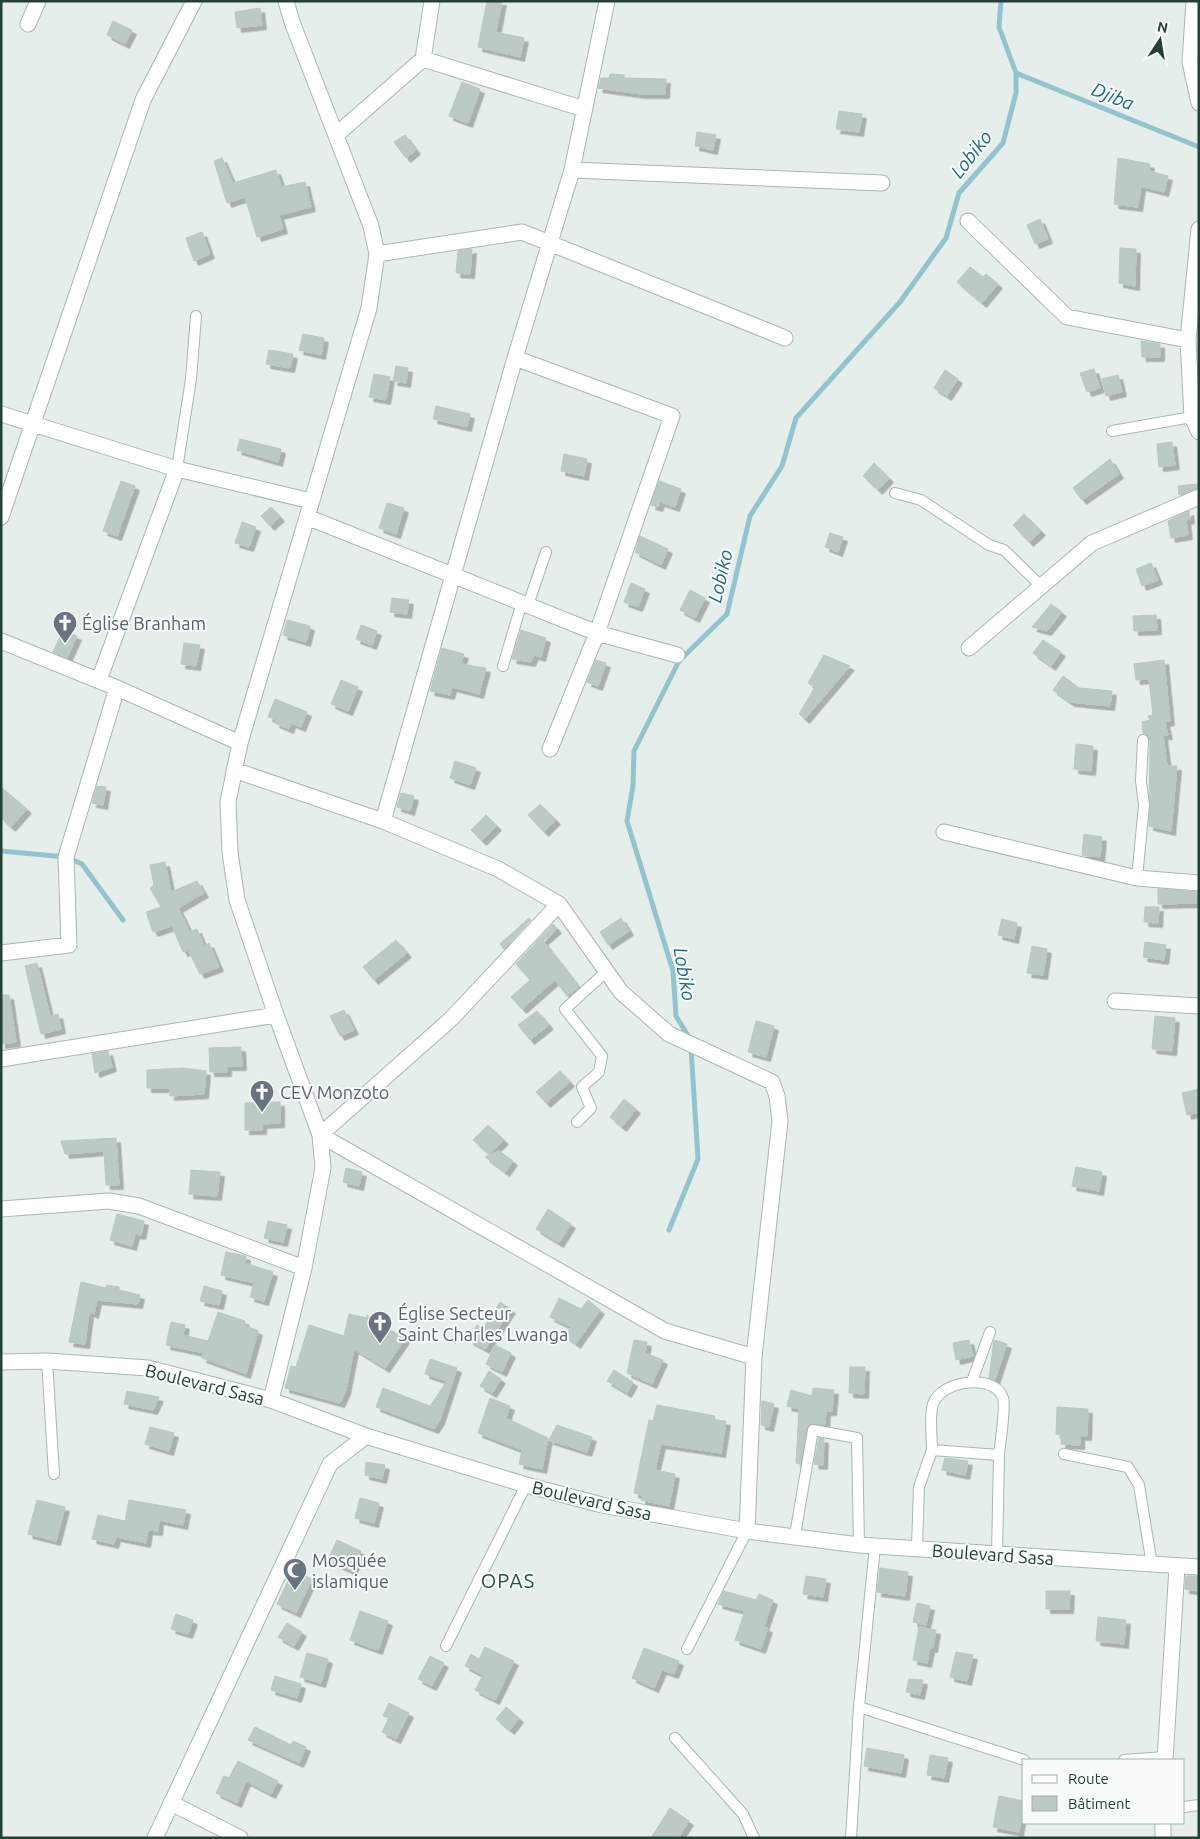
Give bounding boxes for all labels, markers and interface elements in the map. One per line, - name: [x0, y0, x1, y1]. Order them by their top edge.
- north arrow: [1135, 15, 1185, 65]
- text: N: [1156, 18, 1169, 36]
- water label: Djiba: [1089, 78, 1137, 114]
- water label: Lobiko: [946, 126, 996, 182]
- water label: Lobiko: [703, 547, 737, 605]
- church icon: Église Branham: [52, 610, 78, 644]
- place label: Église Branham: [82, 612, 206, 633]
- water label: Lobiko: [670, 946, 700, 1002]
- church icon: CEV Monzoto: [249, 1079, 275, 1113]
- place label: CEV Monzoto: [280, 1082, 389, 1102]
- place label: Église Secteur Saint Charles Lwanga: [398, 1302, 568, 1344]
- church icon: Église Secteur Saint Charles Lwanga: [367, 1310, 393, 1344]
- street label: Boulevard Sasa: [143, 1360, 267, 1408]
- street label: Boulevard Sasa: [530, 1477, 654, 1523]
- street label: Boulevard Sasa: [931, 1540, 1055, 1568]
- place label: Mosquée islamique: [312, 1550, 389, 1591]
- mosque icon: Mosquée islamique: [282, 1557, 308, 1591]
- district label: OPAS: [481, 1569, 535, 1592]
- legend: [1022, 1759, 1185, 1824]
- text: Route: [1068, 1770, 1109, 1787]
- text: Bâtiment: [1068, 1795, 1131, 1812]

